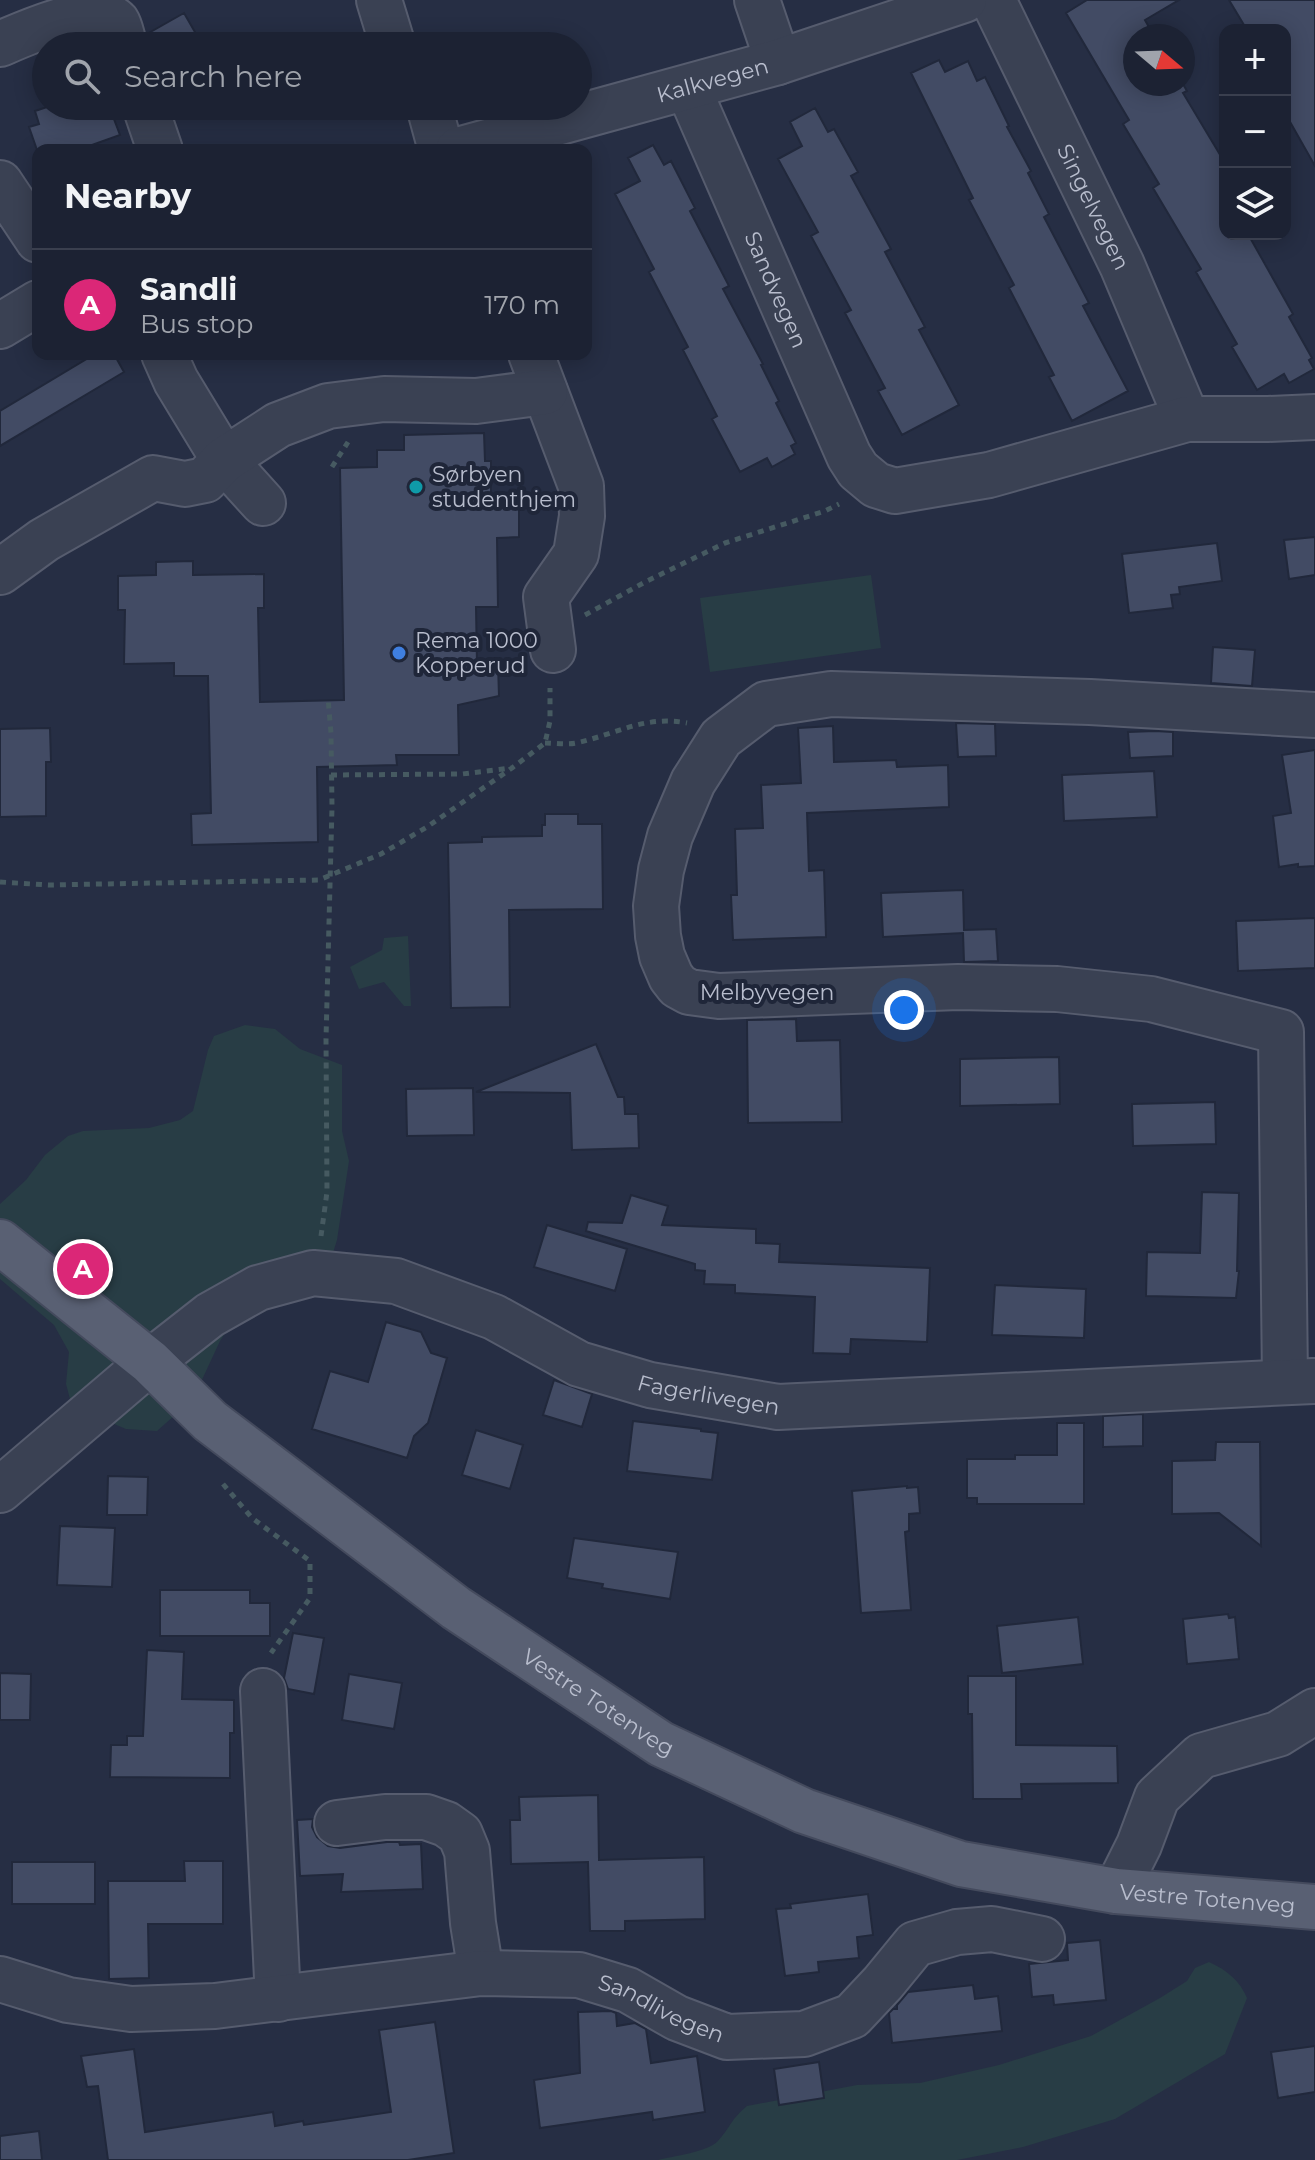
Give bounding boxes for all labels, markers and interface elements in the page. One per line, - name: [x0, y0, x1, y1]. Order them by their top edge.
- north arrow: [1123, 24, 1195, 96]
- map controls: [1219, 24, 1291, 240]
- button: +: [1219, 24, 1291, 96]
- search box: [32, 32, 592, 120]
- street label: Kalkvegen: [654, 52, 772, 109]
- icon: search: [60, 54, 104, 98]
- text: Search here: [124, 58, 302, 95]
- button: −: [1219, 96, 1291, 168]
- street label: Singelvegen: [1051, 140, 1135, 274]
- button: layers: [1219, 168, 1291, 240]
- text: Nearby: [64, 175, 191, 217]
- street label: Sandvegen: [738, 227, 813, 352]
- text: Sandli: [140, 271, 237, 308]
- text: A: [80, 289, 100, 321]
- text: 170 m: [484, 289, 560, 321]
- text: Bus stop: [140, 308, 253, 340]
- place label: Sørbyen studenthjem: [432, 461, 576, 513]
- marker: Sørbyen studenthjem: [407, 478, 425, 496]
- place label: Rema 1000 Kopperud: [415, 627, 538, 679]
- marker: Rema 1000 Kopperud: [390, 644, 408, 662]
- street label: Melbyvegen: [700, 979, 834, 1006]
- your location: [884, 990, 924, 1030]
- pin: A: [57, 1239, 109, 1299]
- street label: Fagerlivegen: [634, 1369, 782, 1421]
- street label: Vestre Totenveg: [517, 1643, 678, 1762]
- street label: Vestre Totenveg: [1118, 1878, 1296, 1919]
- street label: Sandlivegen: [595, 1969, 728, 2049]

